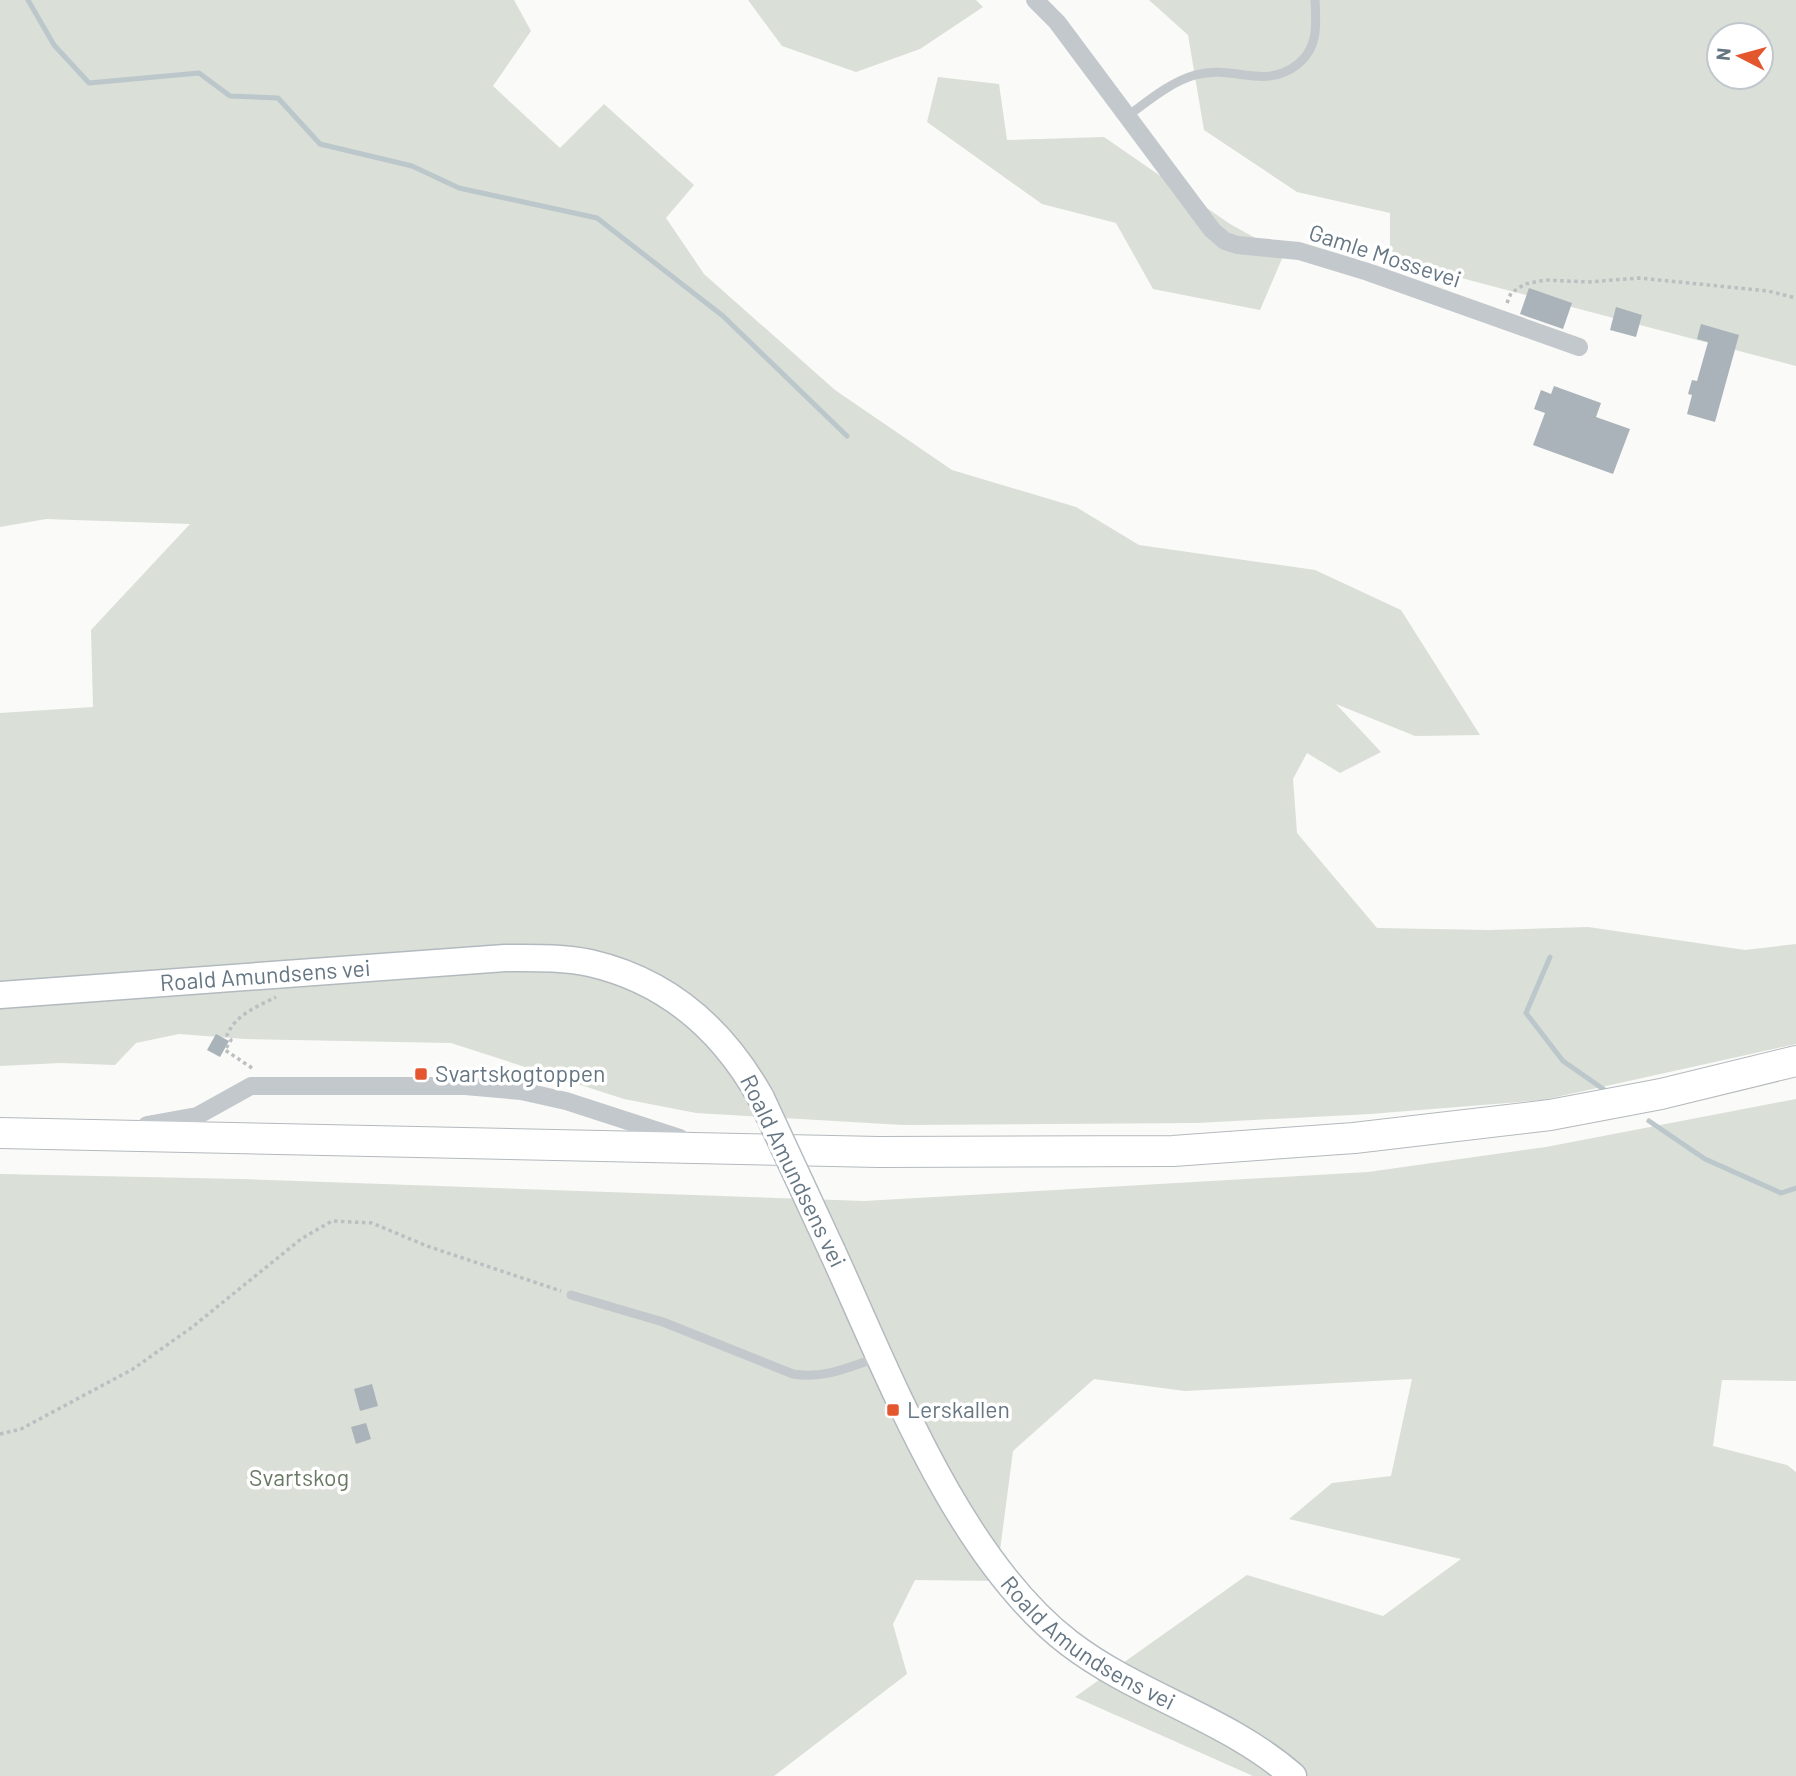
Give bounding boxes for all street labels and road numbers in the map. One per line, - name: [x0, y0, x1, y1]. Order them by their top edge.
- street label: Gamle Mossevei: [1306, 217, 1465, 293]
- street label: Roald Amundsens vei: [159, 953, 371, 996]
- street label: Roald Amundsens vei: [735, 1070, 853, 1271]
- street label: Roald Amundsens vei: [995, 1570, 1180, 1715]

